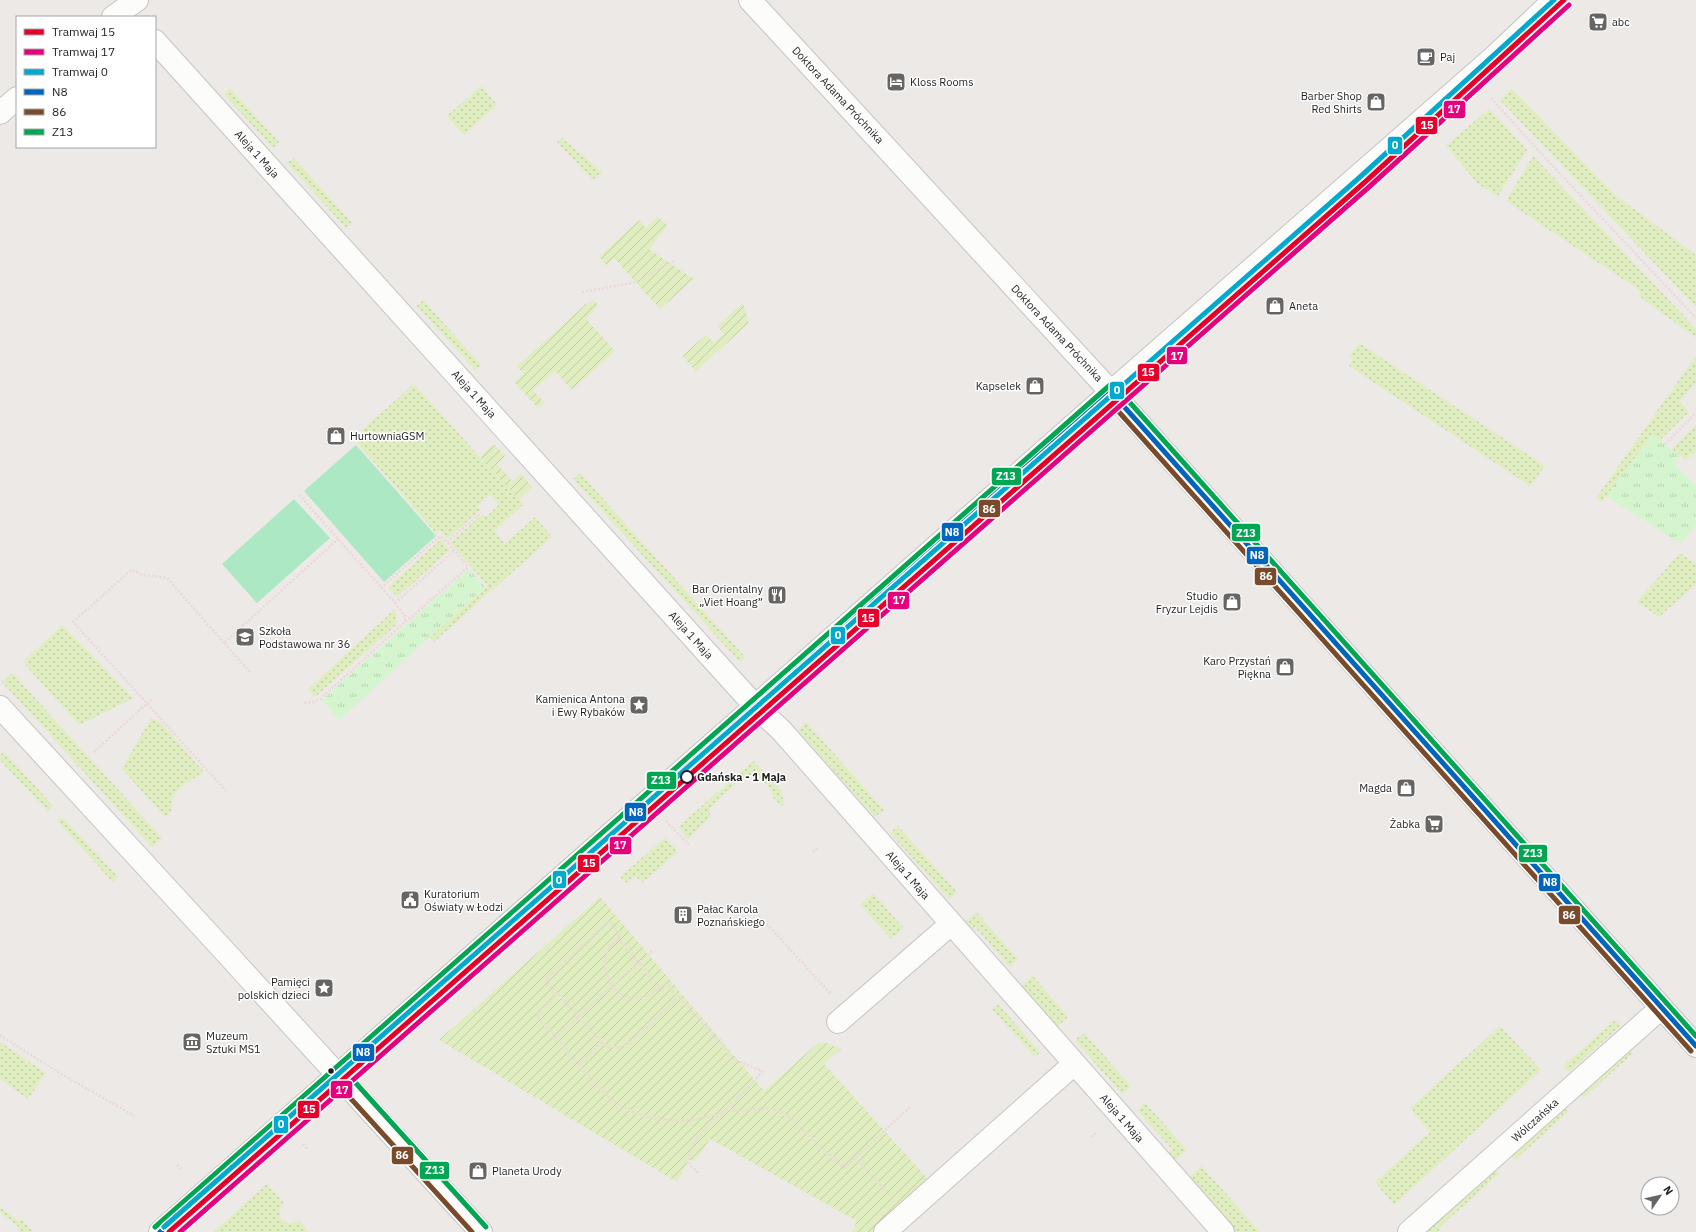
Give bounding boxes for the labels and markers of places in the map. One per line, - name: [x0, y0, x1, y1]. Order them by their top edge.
- supermarket icon: abc: [1587, 11, 1609, 33]
- place label: abc: [1612, 15, 1630, 29]
- cafe icon: Paj: [1415, 46, 1437, 68]
- place label: Paj: [1440, 50, 1455, 64]
- hotel icon: Kloss Rooms: [885, 71, 907, 93]
- place label: Kloss Rooms: [910, 75, 974, 89]
- place label: Barber Shop Red Shirts: [1301, 89, 1362, 116]
- shop icon: Barber Shop Red Shirts: [1365, 91, 1387, 113]
- shop icon: Aneta: [1264, 295, 1286, 317]
- place label: Aneta: [1289, 299, 1318, 313]
- shop icon: Kapselek: [1024, 375, 1046, 397]
- place label: Kapselek: [976, 379, 1021, 393]
- shop icon: HurtowniaGSM: [325, 425, 347, 447]
- place label: HurtowniaGSM: [350, 429, 424, 443]
- place label: Bar Orientalny „Viet Hoang”: [692, 582, 764, 609]
- restaurant icon: Bar Orientalny „Viet Hoang”: [766, 584, 788, 606]
- place label: Studio Fryzur Lejdis: [1156, 589, 1218, 616]
- shop icon: Studio Fryzur Lejdis: [1221, 591, 1243, 613]
- place label: Szkoła Podstawowa nr 36: [259, 624, 350, 651]
- school or university icon: Szkoła Podstawowa nr 36: [234, 626, 256, 648]
- place label: Karo Przystań Piękna: [1203, 654, 1271, 681]
- shop icon: Karo Przystań Piękna: [1274, 656, 1296, 678]
- place label: Kamienica Antona i Ewy Rybaków: [536, 692, 626, 719]
- place icon: Kamienica Antona i Ewy Rybaków: [628, 694, 650, 716]
- marker: Gdańska - 1 Maja: [680, 770, 694, 784]
- place label: Gdańska - 1 Maja: [697, 770, 786, 784]
- shop icon: Magda: [1395, 777, 1417, 799]
- place label: Magda: [1359, 781, 1392, 795]
- supermarket icon: Żabka: [1423, 813, 1445, 835]
- place label: Żabka: [1390, 817, 1420, 831]
- place label: Kuratorium Oświaty w Łodzi: [424, 887, 503, 914]
- public building icon: Kuratorium Oświaty w Łodzi: [399, 889, 421, 911]
- place label: Pałac Karola Poznańskiego: [697, 902, 765, 929]
- building icon: Pałac Karola Poznańskiego: [672, 904, 694, 926]
- place label: Pamięci polskich dzieci: [238, 975, 310, 1002]
- place icon: Pamięci polskich dzieci: [313, 977, 335, 999]
- place label: Muzeum Sztuki MS1: [206, 1029, 261, 1056]
- museum icon: Muzeum Sztuki MS1: [181, 1031, 203, 1053]
- unlabelled marker: [326, 1066, 336, 1076]
- shop icon: Planeta Urody: [467, 1160, 489, 1182]
- place label: Planeta Urody: [492, 1164, 562, 1178]

